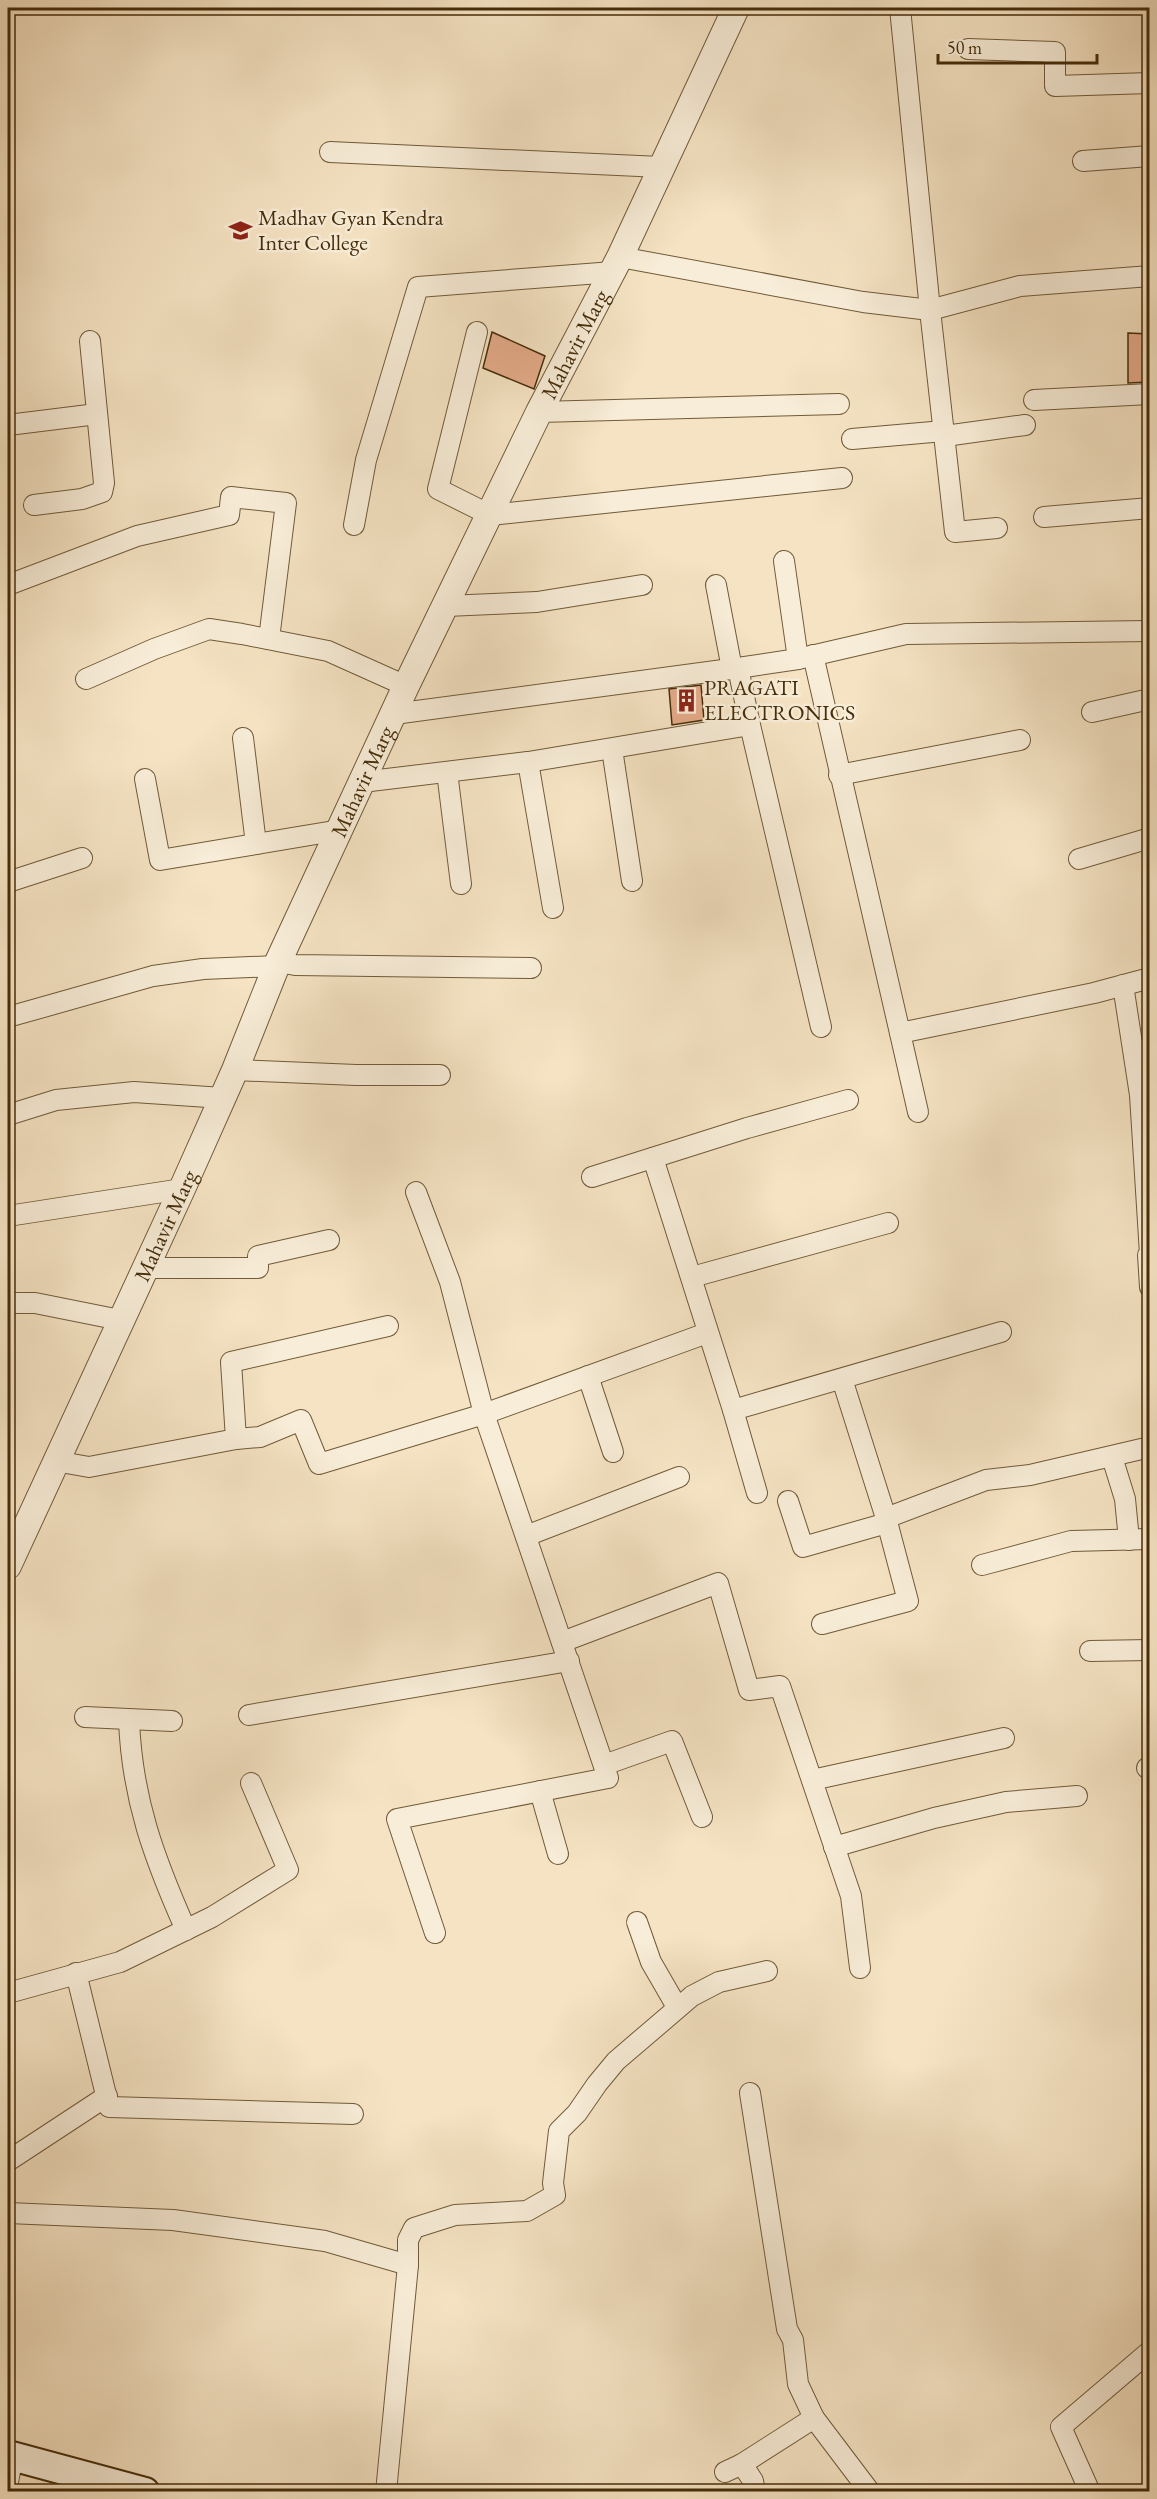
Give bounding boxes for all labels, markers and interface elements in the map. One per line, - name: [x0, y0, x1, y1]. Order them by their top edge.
- scale bar: [938, 27, 1097, 65]
- text: 50 m: [947, 36, 982, 59]
- place label: Madhav Gyan Kendra Inter College: [258, 203, 444, 257]
- school or university icon: Madhav Gyan Kendra Inter College: [227, 217, 253, 243]
- street label: Mahavir Marg: [534, 284, 616, 404]
- place label: PRAGATI ELECTRONICS: [704, 673, 855, 727]
- building icon: PRAGATI ELECTRONICS: [673, 687, 699, 713]
- street label: Mahavir Marg: [324, 721, 401, 842]
- street label: Mahavir Marg: [127, 1165, 204, 1286]

